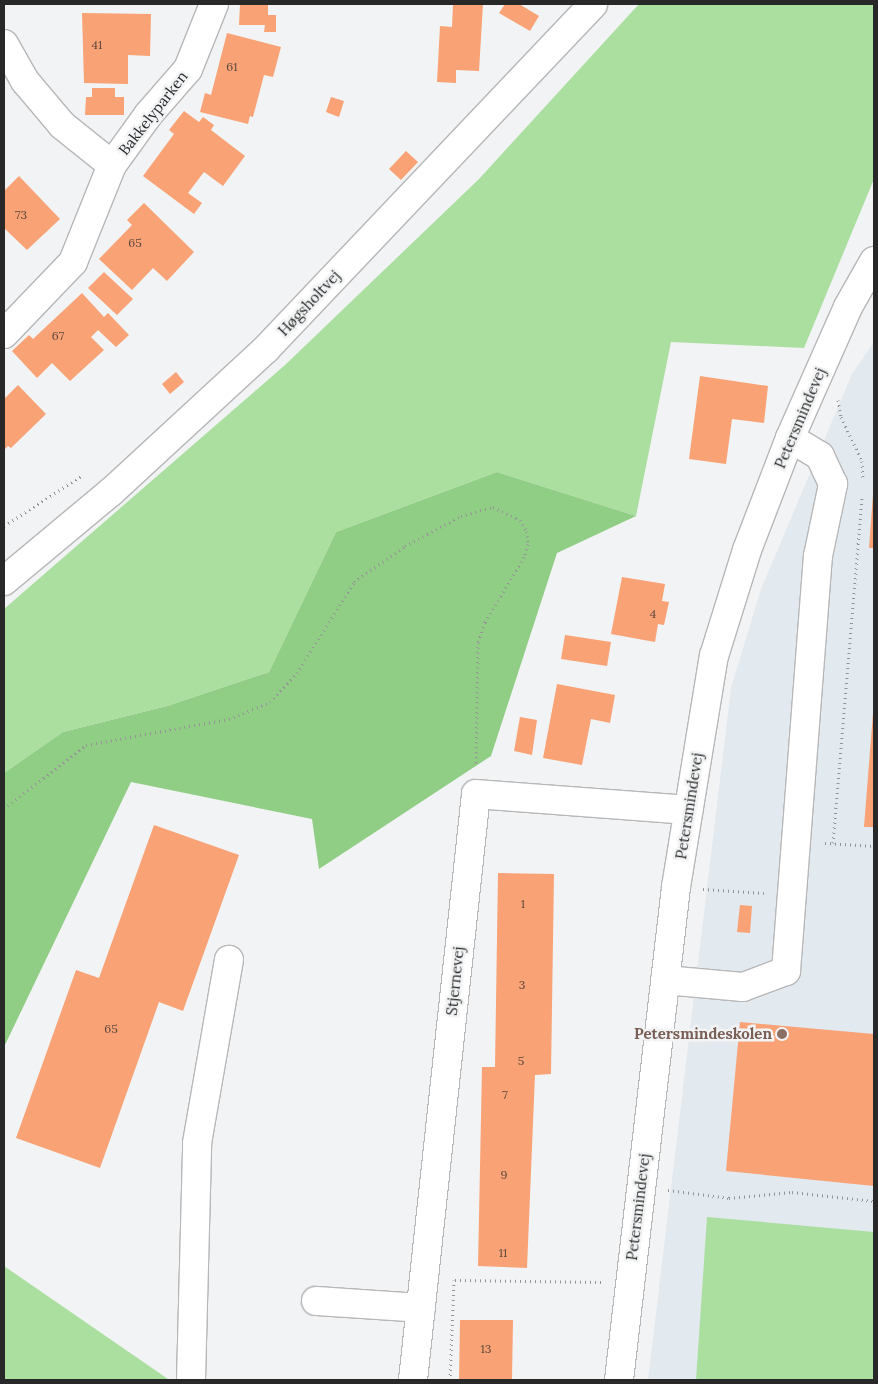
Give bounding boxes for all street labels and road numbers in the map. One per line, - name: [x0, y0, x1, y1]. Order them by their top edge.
- street label: Bakkelyparken: [115, 67, 191, 159]
- street label: Høgsholtvej: [274, 267, 344, 339]
- street label: Petersmindevej: [771, 365, 829, 471]
- street label: Petersmindevej: [672, 751, 706, 861]
- street label: Stjernevej: [442, 946, 468, 1016]
- street label: Petersmindevej: [623, 1152, 653, 1262]

